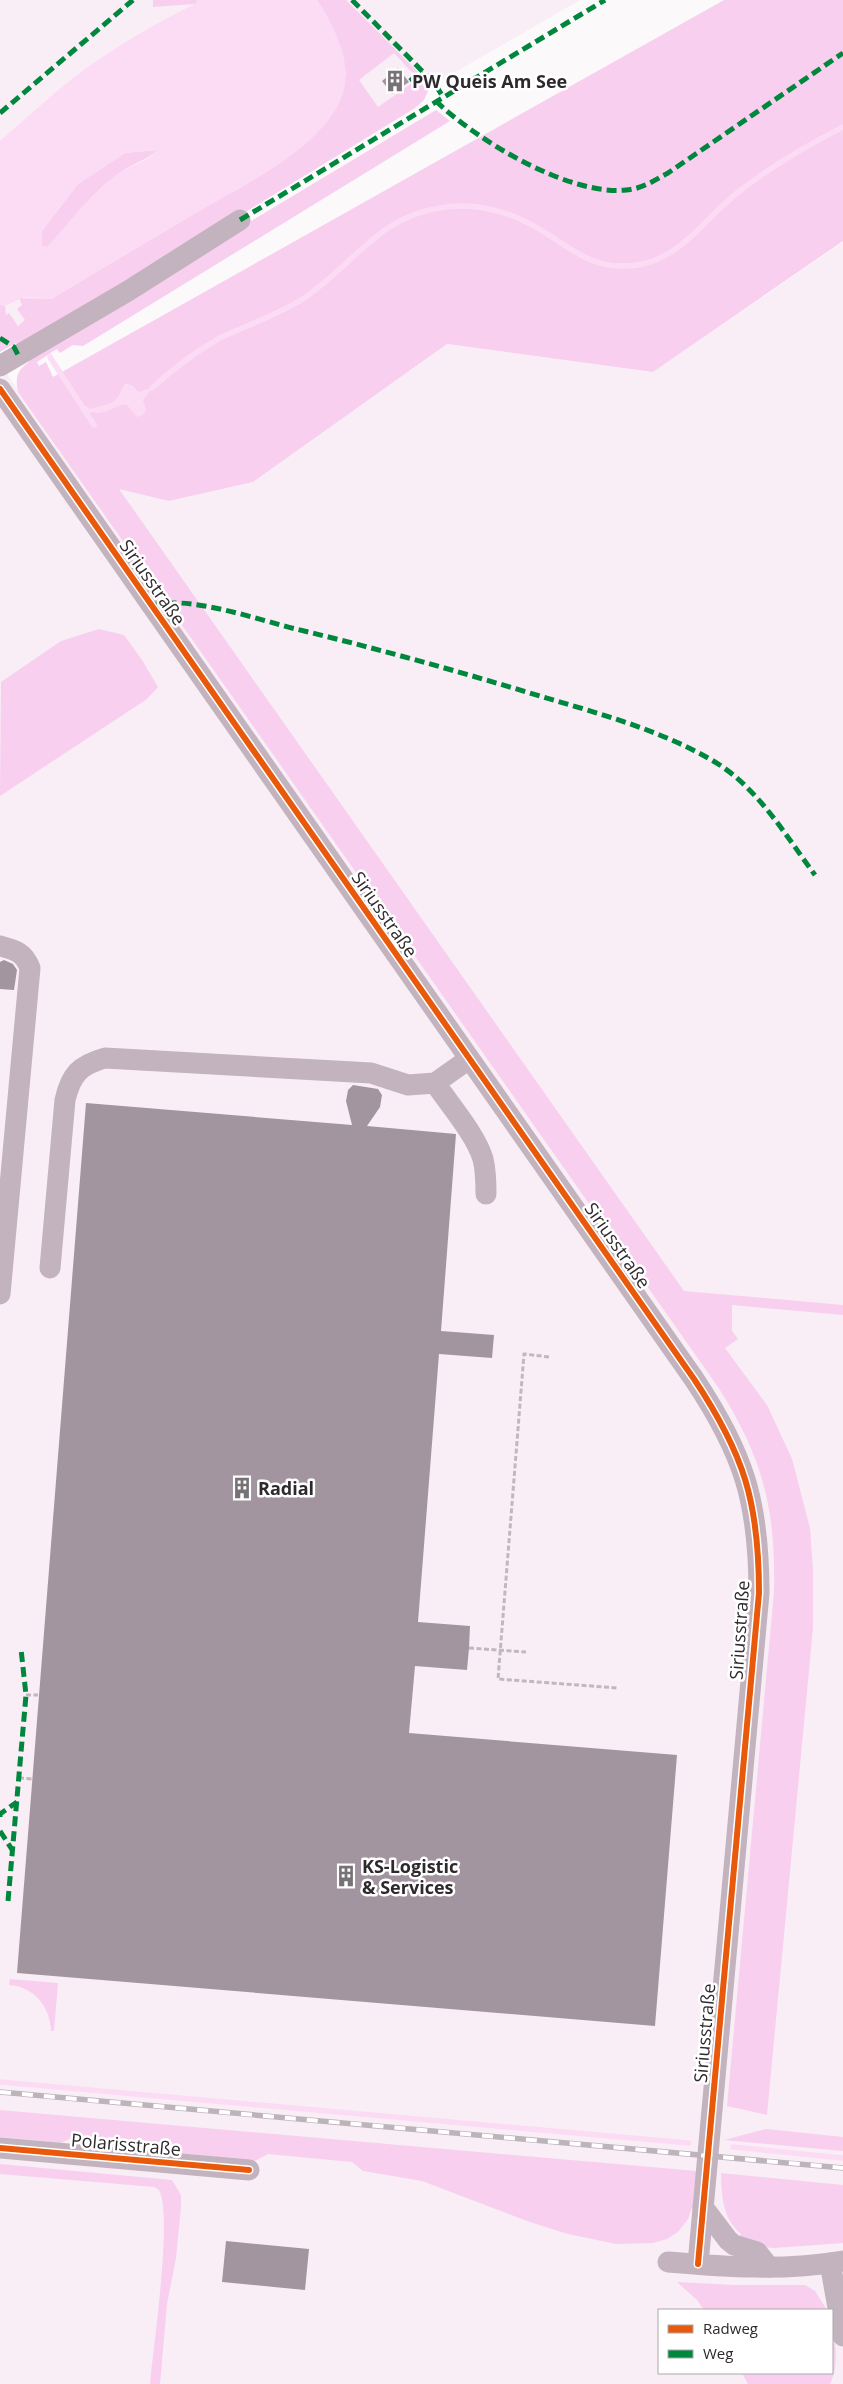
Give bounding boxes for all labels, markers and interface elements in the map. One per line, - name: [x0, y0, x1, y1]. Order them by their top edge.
- building icon: PW Queis Am See: [382, 68, 408, 94]
- place label: PW Queis Am See: [412, 69, 567, 93]
- street label: Siriusstraße: [115, 534, 191, 630]
- street label: Siriusstraße: [347, 866, 423, 962]
- street label: Siriusstraße: [580, 1197, 656, 1293]
- building icon: Radial: [229, 1475, 255, 1501]
- place label: Radial: [258, 1476, 314, 1500]
- street label: Siriusstraße: [724, 1579, 754, 1681]
- place label: KS-Logistic & Services: [362, 1854, 458, 1899]
- building icon: KS-Logistic & Services: [333, 1863, 359, 1889]
- street label: Siriusstraße: [688, 1982, 720, 2084]
- street label: Polarisstraße: [70, 2127, 182, 2161]
- legend: [658, 2309, 833, 2374]
- text: Radweg: [703, 2318, 758, 2338]
- text: Weg: [703, 2343, 733, 2363]

